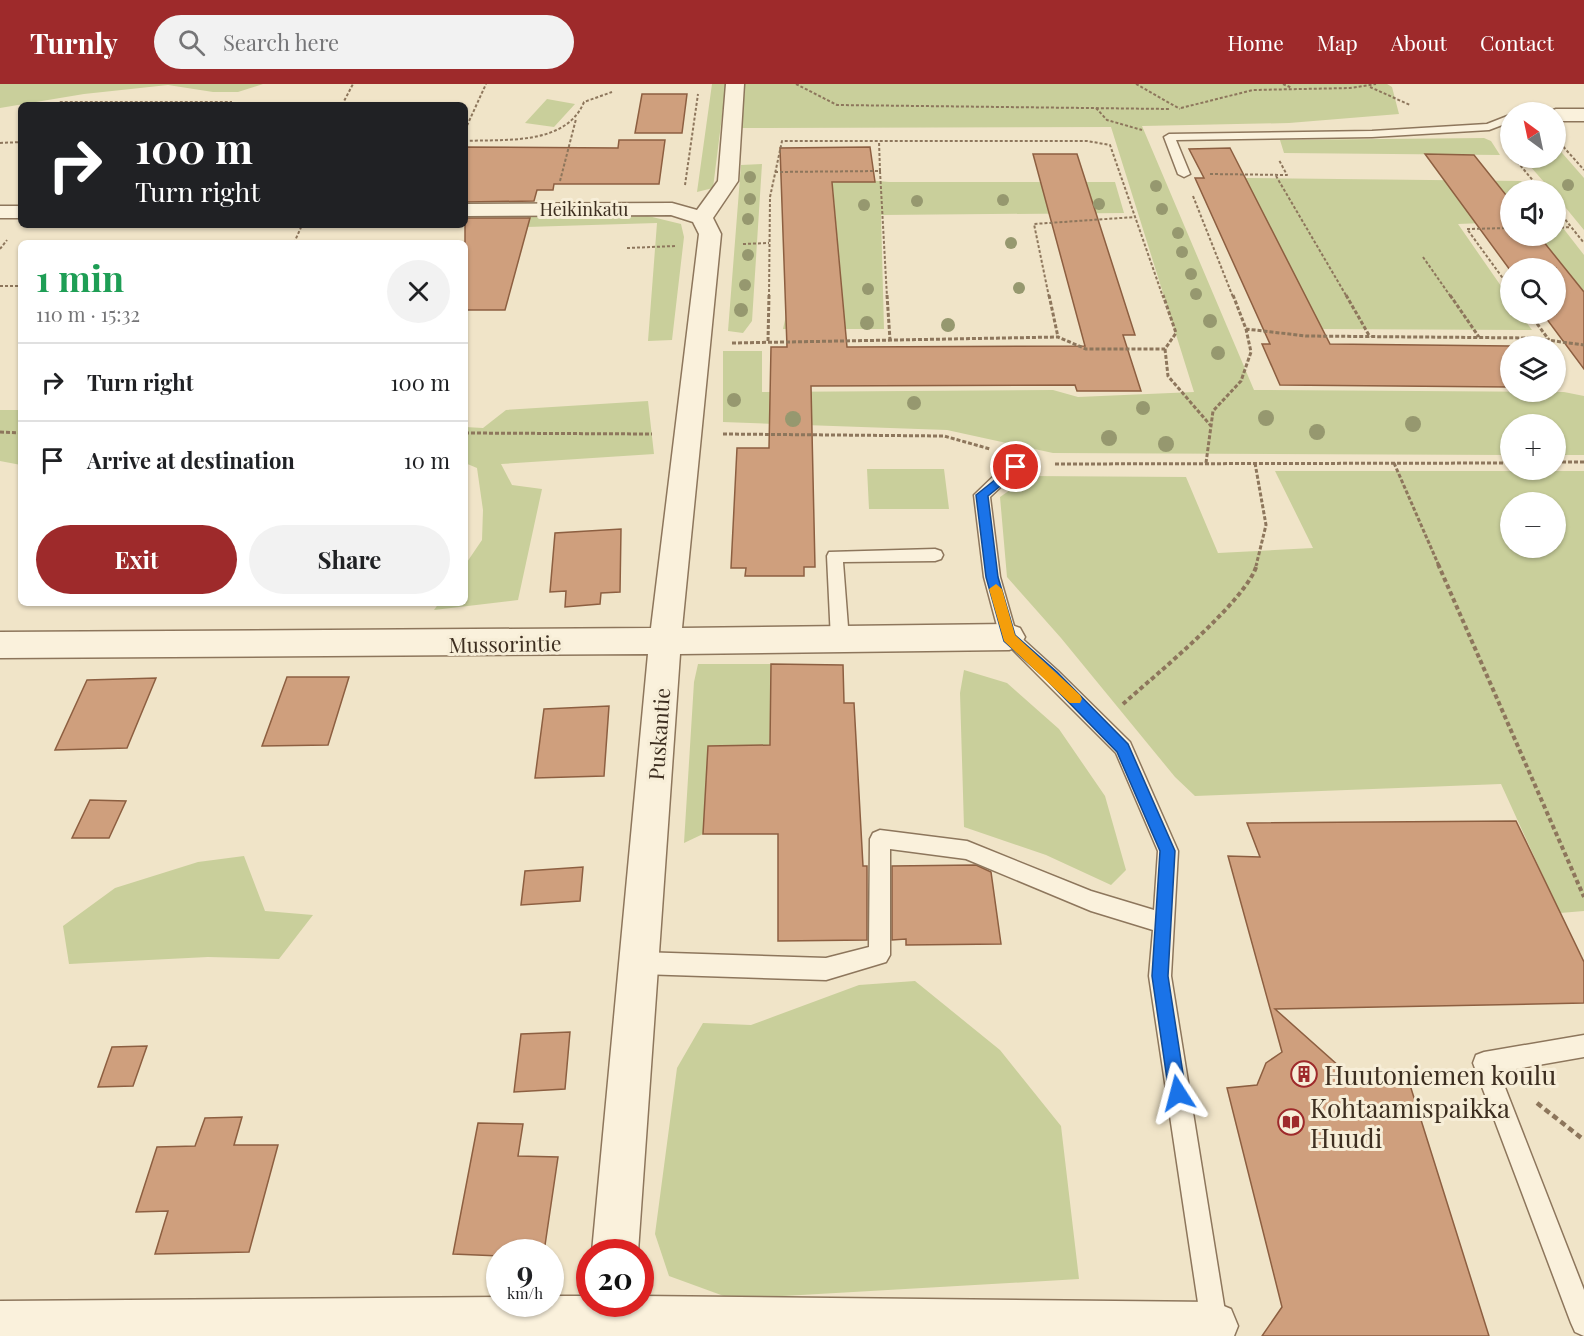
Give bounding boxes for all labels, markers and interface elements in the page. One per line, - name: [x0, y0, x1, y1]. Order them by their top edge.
- search box: [154, 15, 574, 69]
- text: Turnly: [30, 24, 118, 61]
- icon: search: [175, 26, 208, 59]
- text: Search here: [223, 27, 339, 57]
- text: Home: [1228, 28, 1284, 56]
- text: Map: [1317, 28, 1358, 56]
- text: About: [1391, 28, 1447, 56]
- text: Contact: [1480, 28, 1554, 56]
- north arrow: [1500, 102, 1566, 168]
- map controls: [1500, 102, 1566, 558]
- text: 100 m: [135, 119, 253, 175]
- icon: right: [36, 126, 114, 204]
- text: Turn right: [135, 173, 260, 209]
- button: sound: [1500, 180, 1566, 246]
- street label: Heikinkatu: [539, 197, 629, 221]
- text: 1 min: [36, 253, 124, 301]
- button: search: [1500, 258, 1566, 324]
- button: close: [387, 260, 450, 323]
- text: 110 m · 15:32: [36, 300, 140, 327]
- button: layers: [1500, 336, 1566, 402]
- icon: right: [36, 366, 69, 399]
- text: Turn right: [87, 367, 193, 397]
- text: 100 m: [390, 367, 450, 397]
- button: +: [1500, 414, 1566, 480]
- pin: [990, 441, 1041, 492]
- icon: arrive: [36, 444, 69, 477]
- text: Arrive at destination: [87, 445, 295, 475]
- text: 10 m: [404, 445, 450, 475]
- icon: arrive: [999, 450, 1032, 483]
- button: −: [1500, 492, 1566, 558]
- button: Exit: [36, 525, 237, 594]
- button: Share: [249, 525, 450, 594]
- street label: Mussorintie: [448, 628, 562, 658]
- street label: Puskantie: [641, 687, 675, 781]
- place label: Huutoniemen koulu: [1324, 1057, 1556, 1092]
- building icon: Huutoniemen koulu: [1289, 1059, 1319, 1089]
- position arrow: [1146, 1061, 1210, 1125]
- place label: Kohtaamispaikka Huudi: [1310, 1090, 1510, 1155]
- library icon: Kohtaamispaikka Huudi: [1276, 1107, 1306, 1137]
- speed limit sign: 20: [576, 1239, 654, 1317]
- text: 9: [517, 1251, 533, 1291]
- text: km/h: [507, 1283, 543, 1303]

